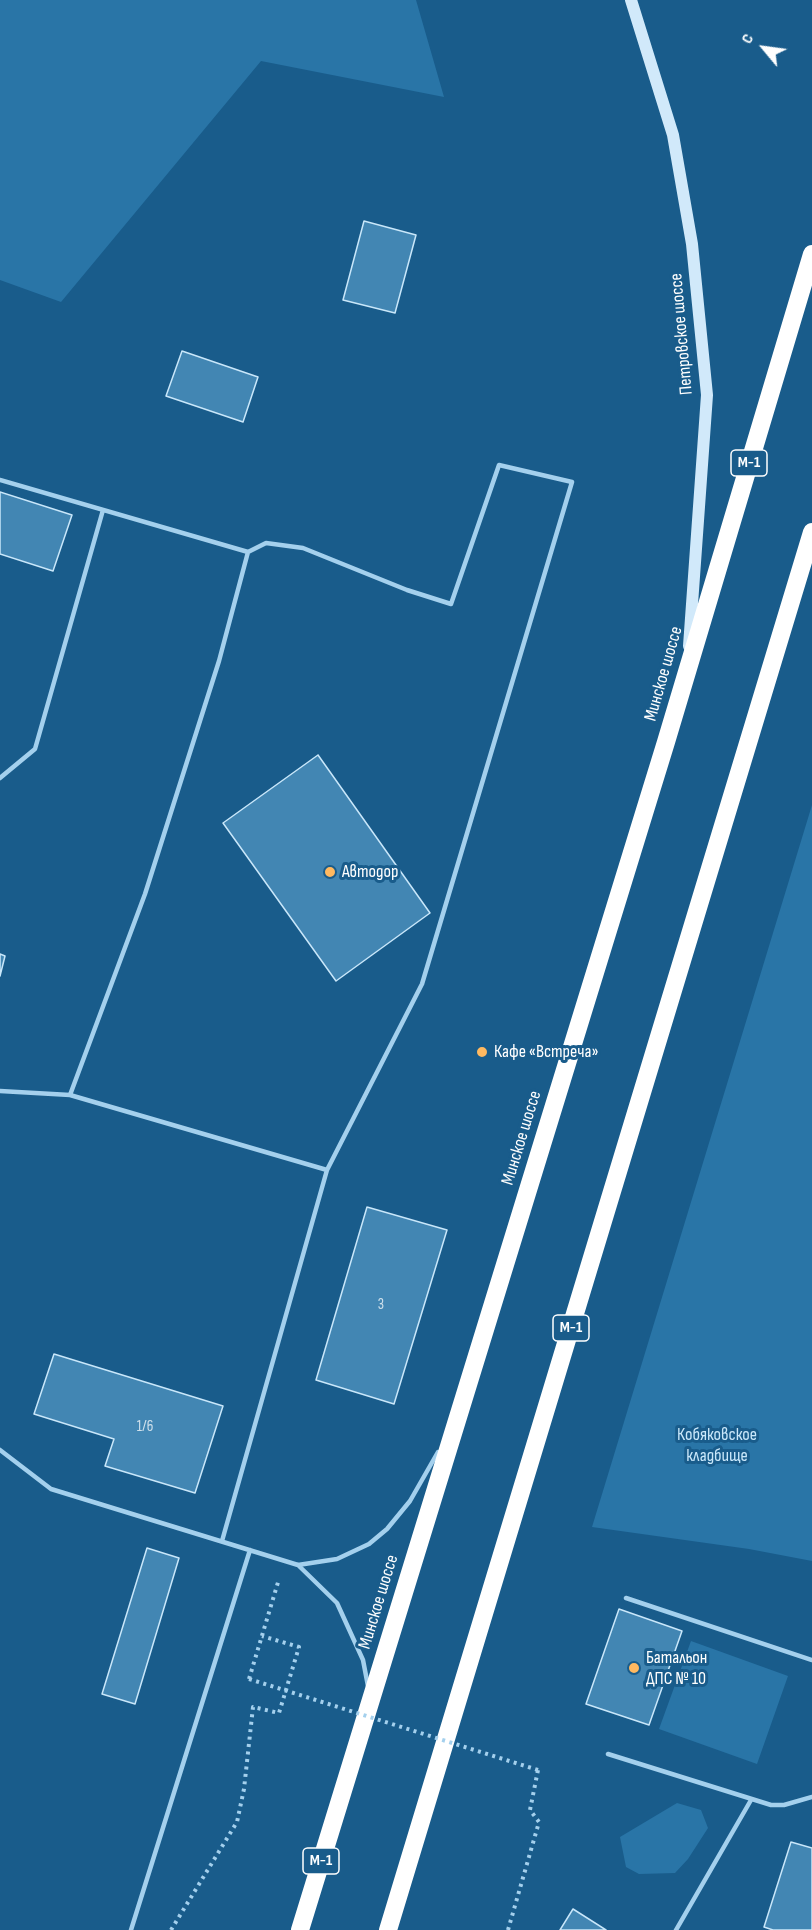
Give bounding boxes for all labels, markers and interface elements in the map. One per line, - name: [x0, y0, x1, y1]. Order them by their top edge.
- north arrow: [734, 18, 794, 78]
- text: С: [738, 31, 758, 47]
- street label: Петровское шоссе: [666, 272, 698, 396]
- road number: М-1: [731, 450, 767, 476]
- street label: Минское шоссе: [640, 624, 688, 724]
- place label: Автодор: [342, 861, 398, 883]
- marker: Автодор: [323, 865, 337, 879]
- place label: Кафе «Встреча»: [494, 1041, 599, 1063]
- marker: Кафе «Встреча»: [475, 1045, 489, 1059]
- street label: Минское шоссе: [497, 1088, 547, 1188]
- house number: 3: [378, 1296, 384, 1314]
- road number: М-1: [553, 1315, 589, 1341]
- house number: 1/6: [137, 1418, 153, 1436]
- park label: Кобяковское кладбище: [677, 1424, 757, 1466]
- street label: Минское шоссе: [354, 1552, 404, 1652]
- place label: Батальон ДПС № 10: [646, 1647, 707, 1690]
- marker: Батальон ДПС № 10: [627, 1661, 641, 1675]
- road number: М-1: [303, 1848, 339, 1874]

